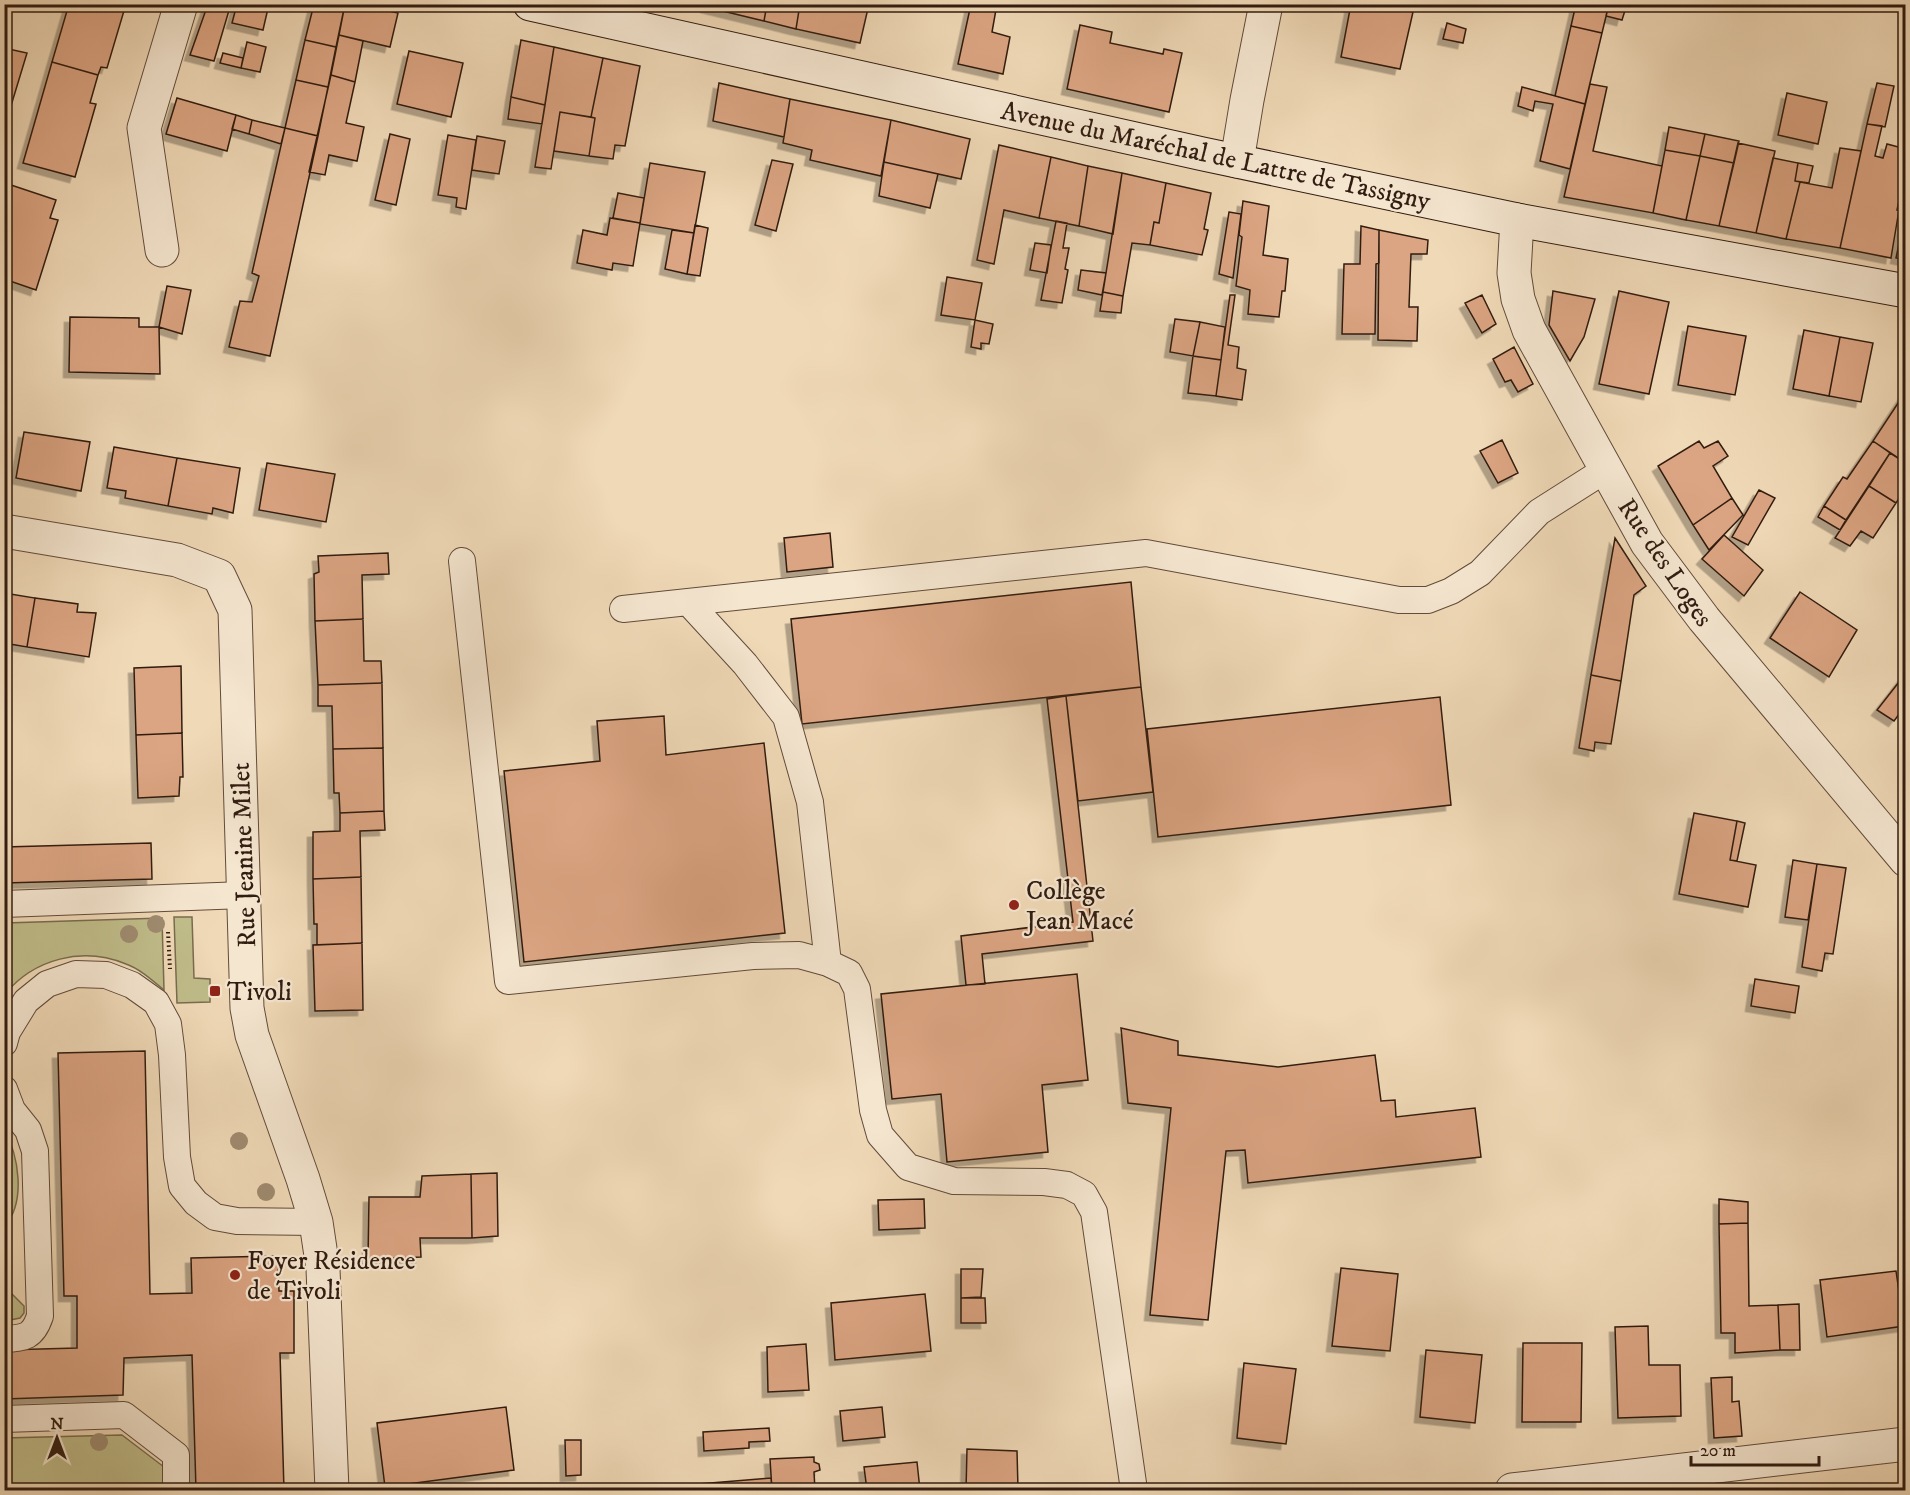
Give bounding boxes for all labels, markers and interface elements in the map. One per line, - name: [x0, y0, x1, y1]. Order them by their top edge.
- street label: Avenue du Maréchal de Lattre de Tassigny: [998, 95, 1434, 218]
- street label: Rue des Loges: [1610, 492, 1720, 633]
- street label: Rue Jeanine Milet: [225, 762, 264, 948]
- place label: Collège Jean Macé: [1024, 875, 1134, 938]
- marker: Collège Jean Macé: [1007, 898, 1021, 912]
- place label: Tivoli: [227, 976, 292, 1009]
- marker: Tivoli: [208, 984, 222, 998]
- place label: Foyer Résidence de Tivoli: [247, 1245, 416, 1308]
- marker: Foyer Résidence de Tivoli: [228, 1268, 242, 1282]
- north arrow: [27, 1408, 87, 1468]
- text: N: [50, 1414, 64, 1434]
- scale bar: [1691, 1429, 1818, 1467]
- text: 20 m: [1700, 1440, 1736, 1462]

